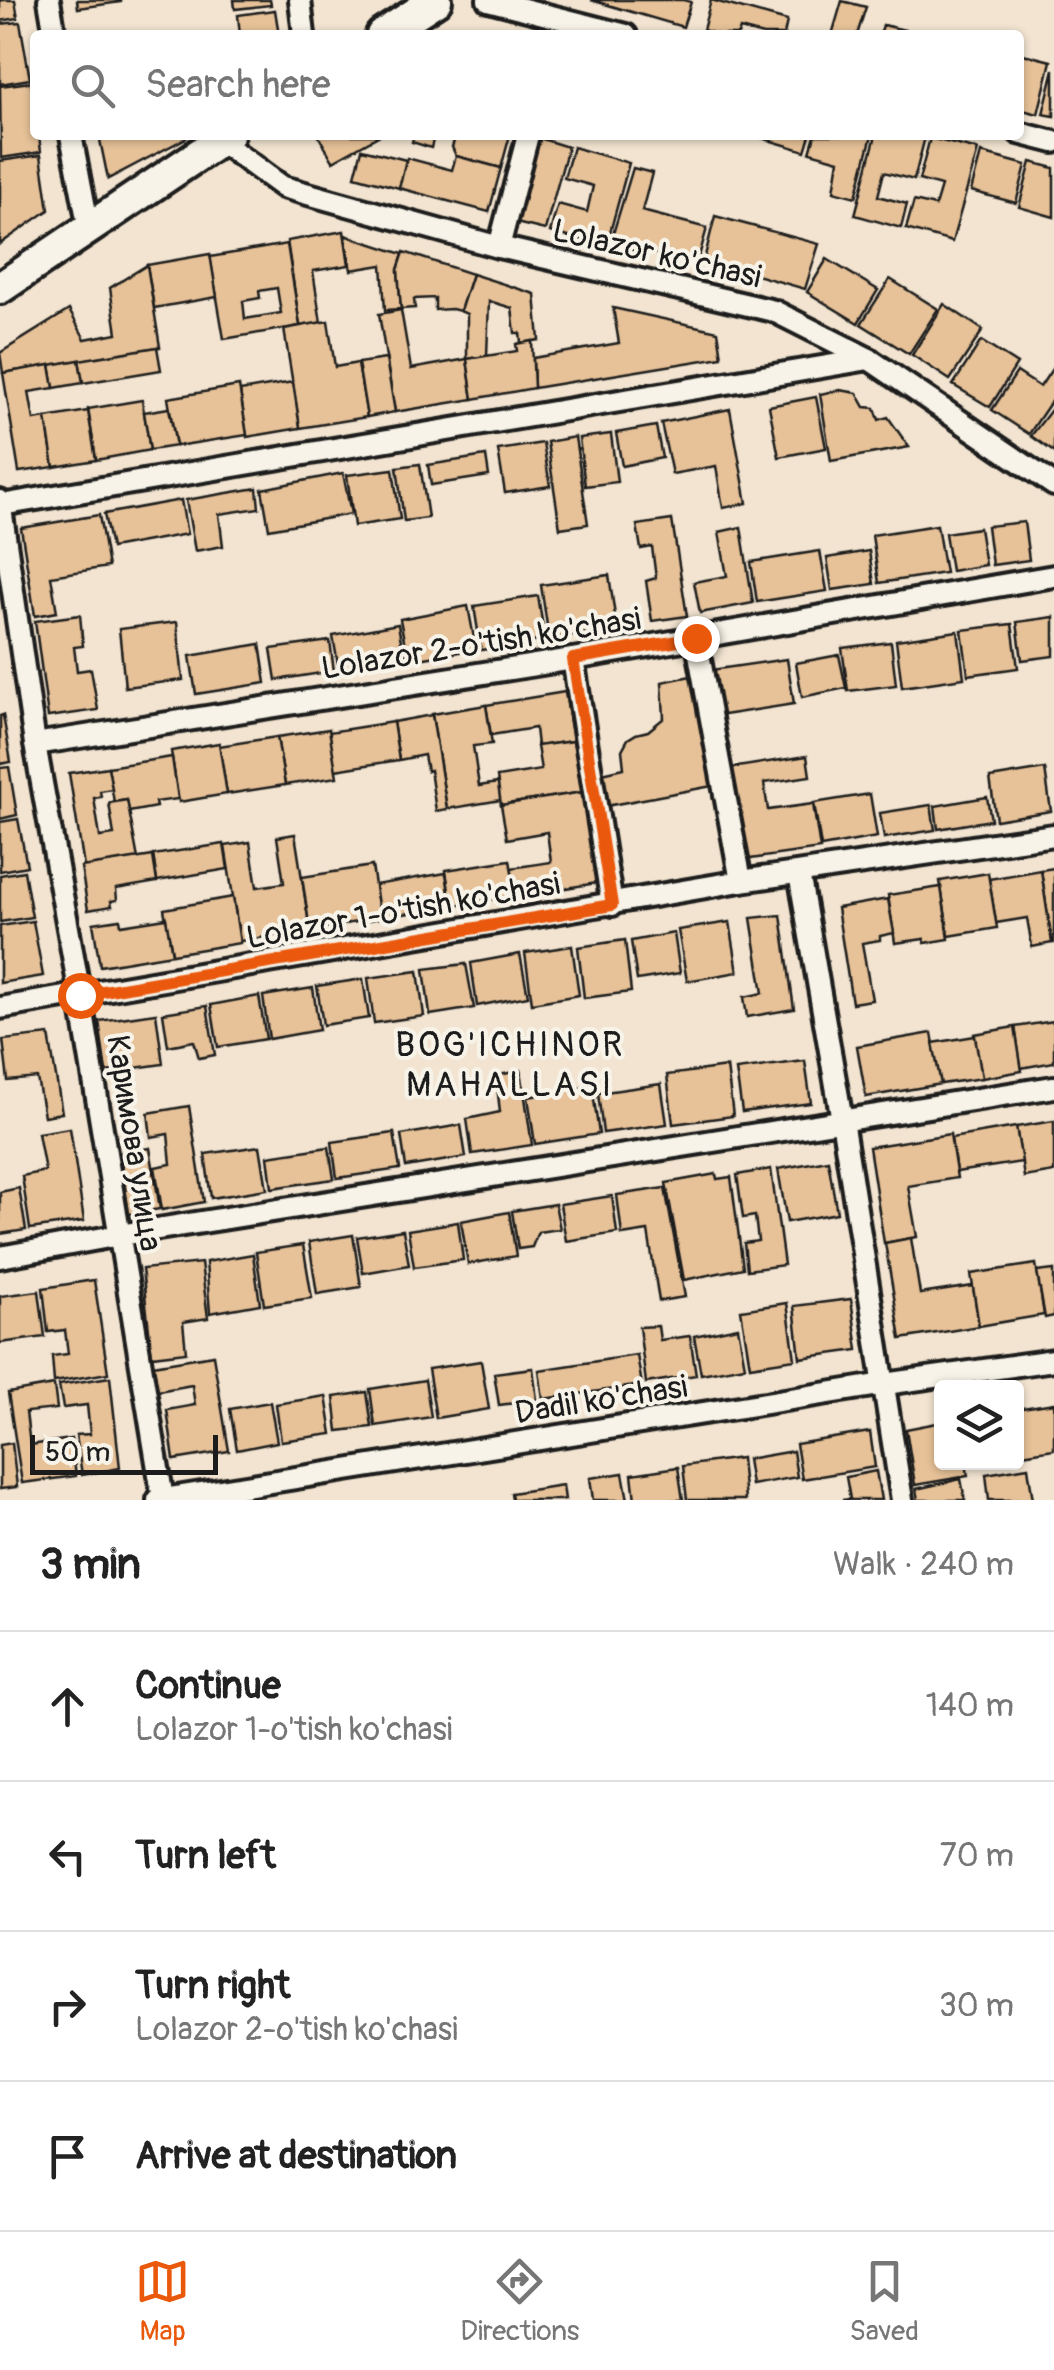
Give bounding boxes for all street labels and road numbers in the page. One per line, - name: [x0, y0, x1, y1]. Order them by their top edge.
- street label: Lolazor ko'chasi: [549, 211, 765, 297]
- street label: Lolazor 2-o'tish ko'chasi: [319, 599, 644, 689]
- street label: Lolazor 1-o'tish ko'chasi: [243, 864, 563, 958]
- street label: Каримова улица: [97, 1032, 171, 1254]
- street label: Dadil ko'chasi: [512, 1367, 690, 1433]

